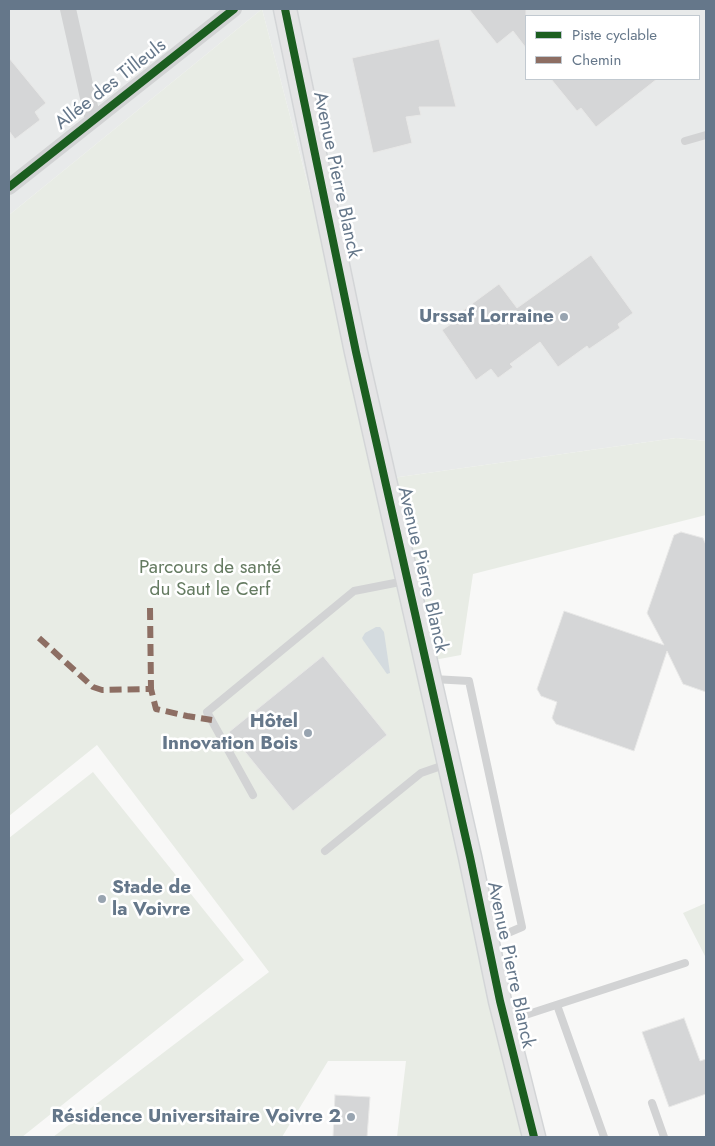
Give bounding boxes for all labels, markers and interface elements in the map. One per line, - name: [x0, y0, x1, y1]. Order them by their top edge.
- legend: [525, 15, 700, 80]
- text: Piste cyclable: [572, 24, 657, 46]
- street label: Allée des Tilleuls: [51, 35, 171, 135]
- text: Chemin: [572, 49, 621, 71]
- street label: Avenue Pierre Blanck: [307, 90, 365, 260]
- place label: Urssaf Lorraine: [419, 306, 554, 328]
- marker: Urssaf Lorraine: [558, 311, 570, 323]
- street label: Avenue Pierre Blanck: [392, 485, 452, 655]
- park label: Parcours de santé du Saut le Cerf: [139, 557, 281, 601]
- place label: Hôtel Innovation Bois: [162, 711, 298, 755]
- marker: Hôtel Innovation Bois: [302, 727, 314, 739]
- place label: Stade de la Voivre: [112, 877, 191, 921]
- street label: Avenue Pierre Blanck: [481, 880, 539, 1050]
- marker: Stade de la Voivre: [96, 893, 108, 905]
- place label: Résidence Universitaire Voivre 2: [51, 1106, 341, 1128]
- marker: Résidence Universitaire Voivre 2: [345, 1111, 357, 1123]

